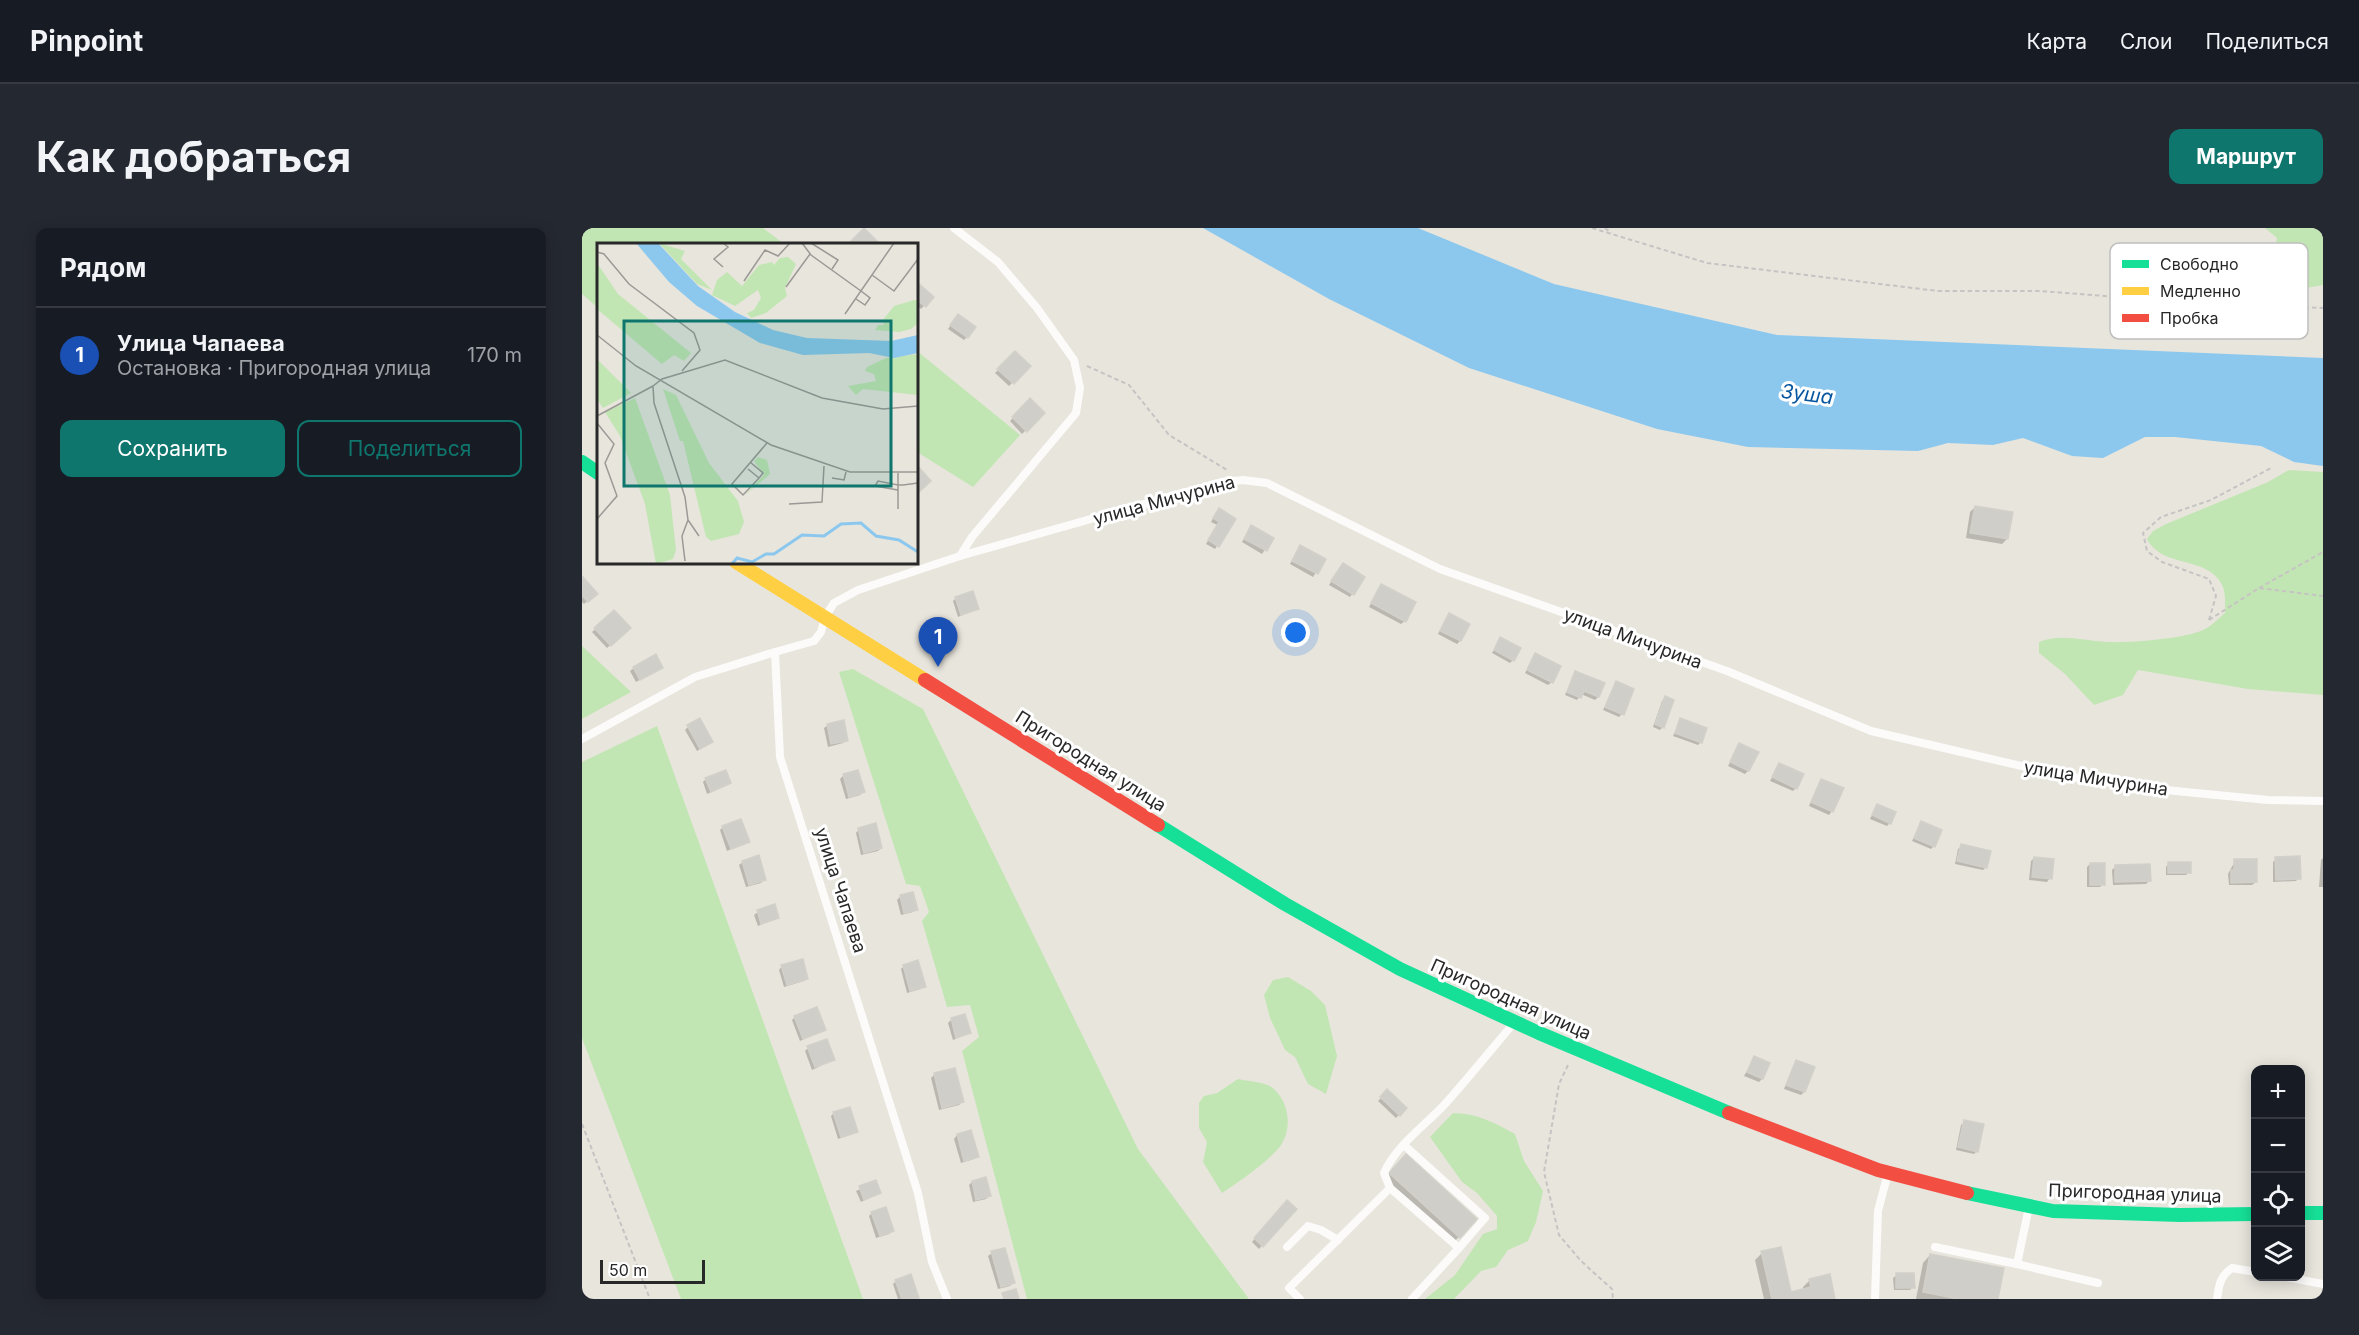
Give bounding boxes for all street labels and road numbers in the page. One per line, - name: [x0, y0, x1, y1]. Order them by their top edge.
- street label: улица Мичурина: [1091, 471, 1237, 529]
- street label: улица Мичурина: [1561, 603, 1705, 673]
- street label: Пригородная улица: [1012, 706, 1170, 816]
- street label: улица Мичурина: [2022, 756, 2170, 800]
- street label: улица Чапаева: [811, 825, 871, 955]
- street label: Пригородная улица: [1428, 954, 1594, 1044]
- street label: Пригородная улица: [2048, 1179, 2222, 1207]

